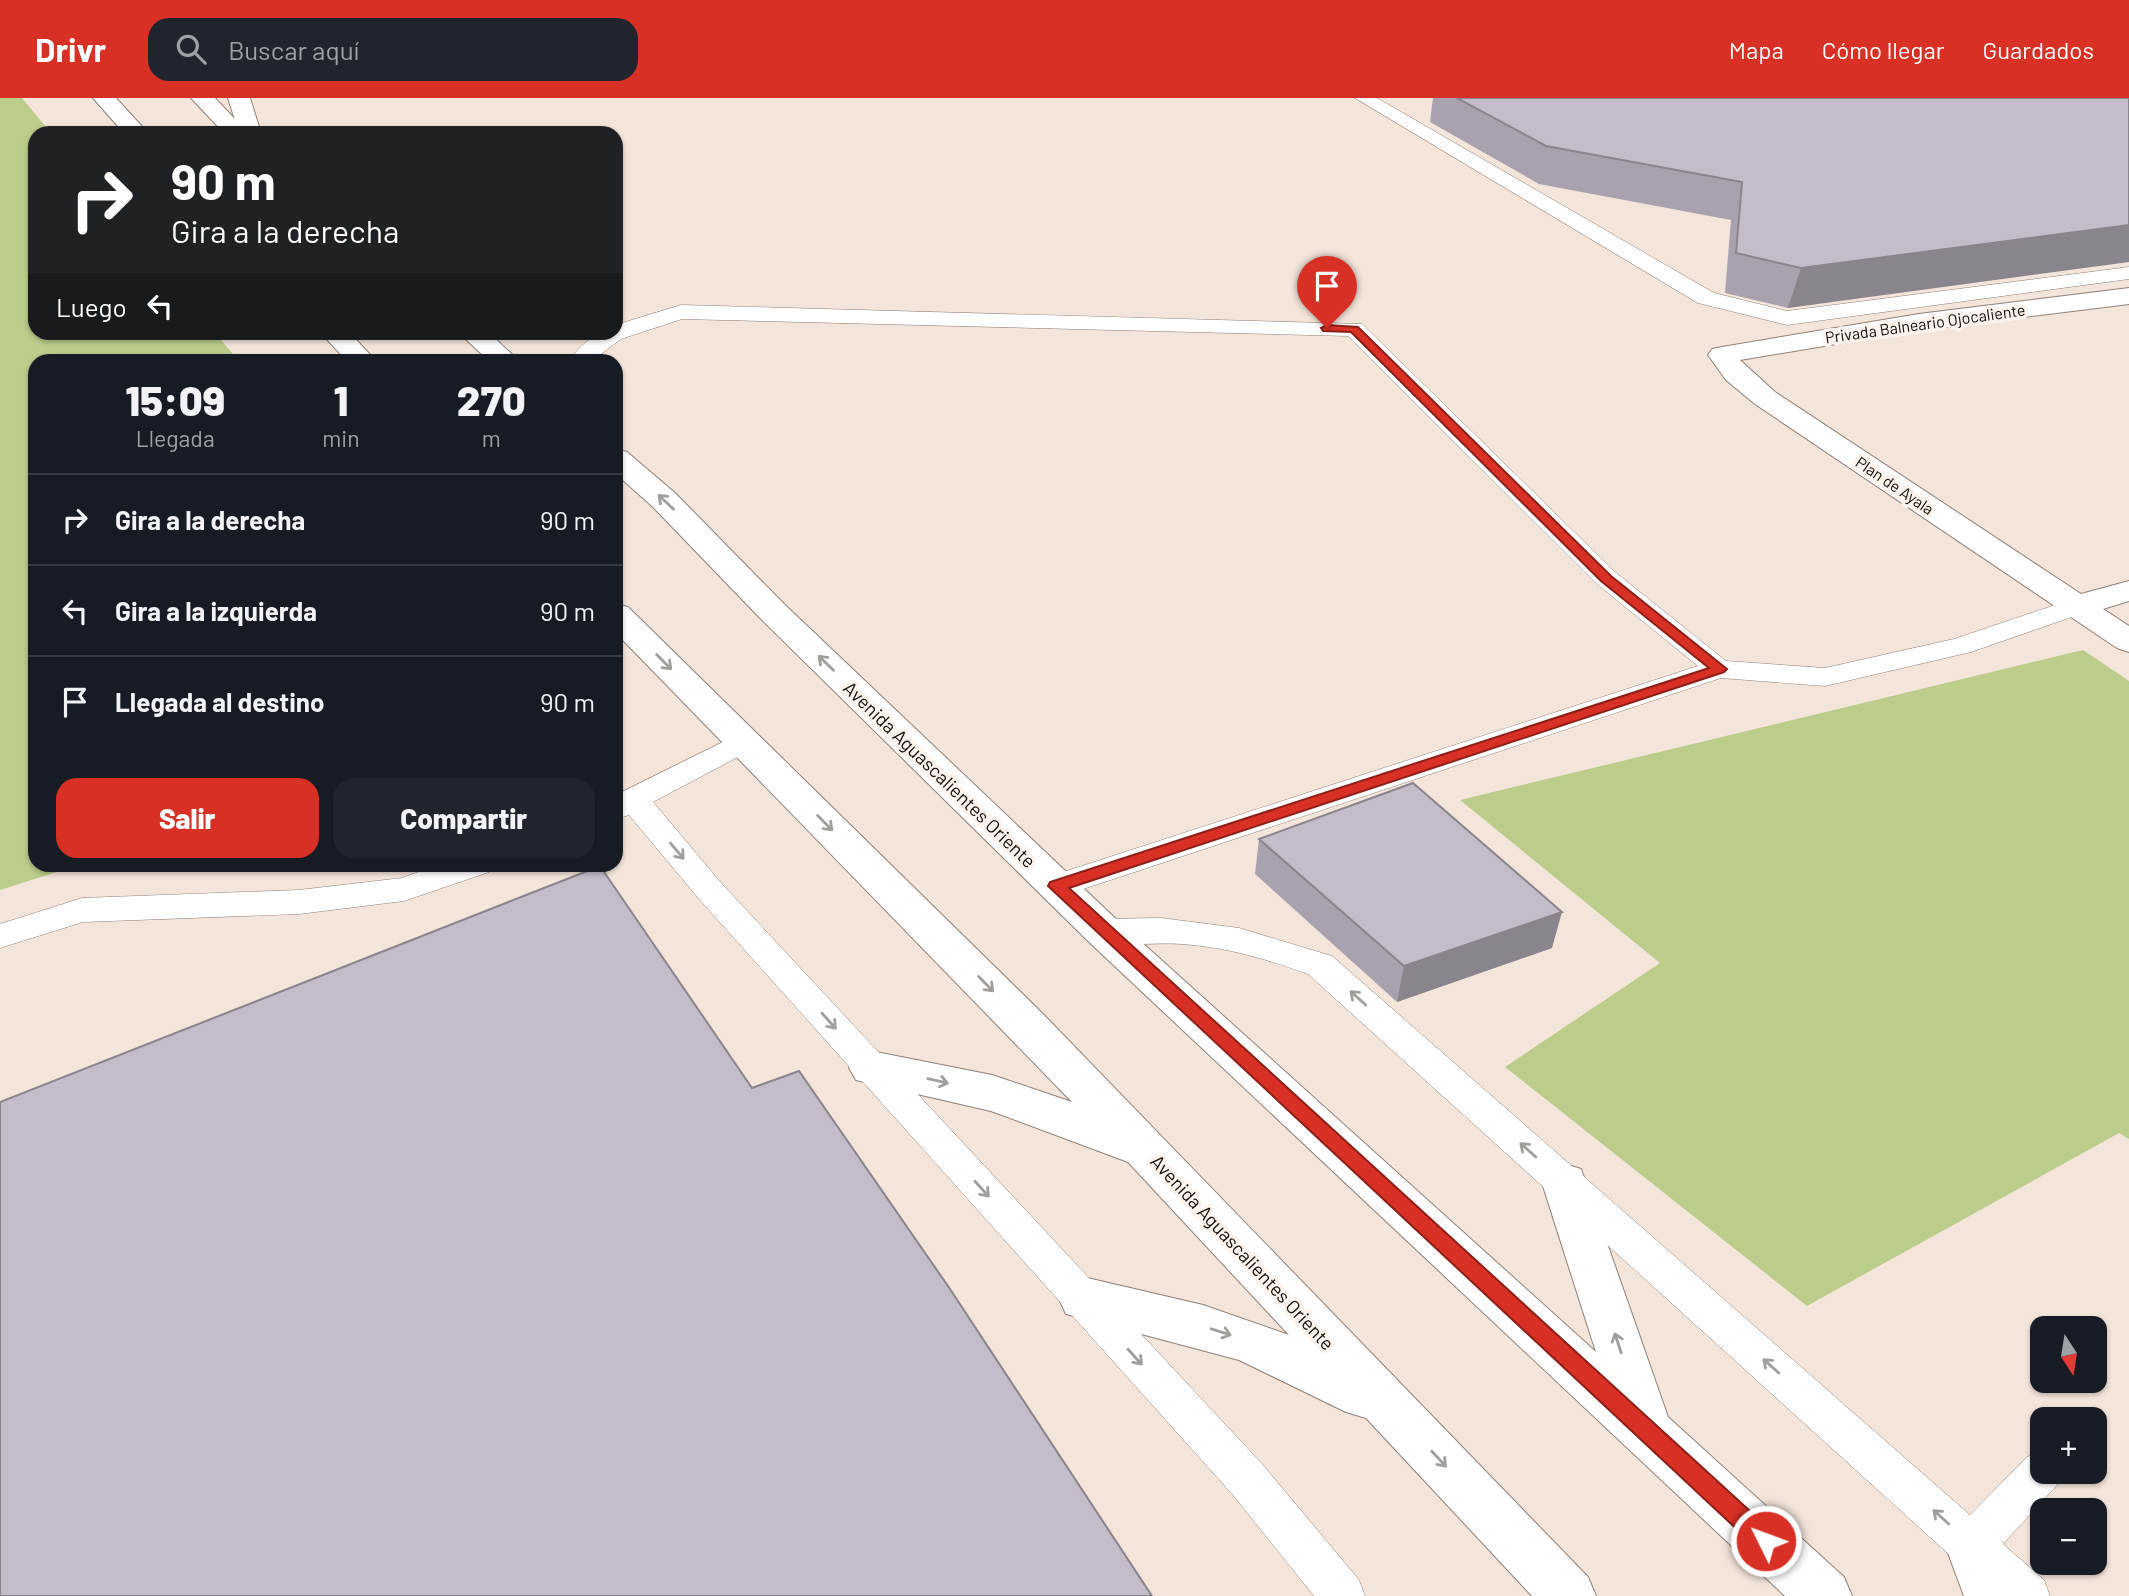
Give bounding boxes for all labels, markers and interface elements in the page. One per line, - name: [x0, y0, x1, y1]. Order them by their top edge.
- search box: [148, 18, 638, 81]
- text: Drivr: [35, 29, 106, 69]
- icon: search: [172, 30, 210, 68]
- text: Buscar aquí: [228, 34, 359, 65]
- text: Mapa: [1729, 35, 1784, 64]
- text: Cómo llegar: [1822, 35, 1944, 64]
- text: Guardados: [1982, 35, 2094, 64]
- text: 90 m: [171, 151, 276, 210]
- icon: right: [56, 154, 147, 245]
- text: Gira a la derecha: [171, 211, 399, 249]
- pin: [1297, 256, 1357, 328]
- icon: arrive: [1308, 267, 1346, 305]
- icon: left: [141, 287, 179, 325]
- text: Luego: [56, 291, 127, 322]
- street label: Privada Balneario Ojocaliente: [1824, 300, 2026, 346]
- text: 15:09: [125, 374, 225, 424]
- text: 1: [334, 374, 348, 424]
- text: 270: [457, 374, 526, 424]
- text: Llegada: [136, 424, 215, 452]
- text: min: [322, 424, 360, 452]
- text: m: [482, 424, 501, 452]
- street label: Plan de Ayala: [1852, 452, 1938, 518]
- one-way arrow: [657, 494, 674, 511]
- icon: right: [56, 501, 94, 539]
- text: Gira a la derecha: [115, 504, 305, 535]
- text: 90 m: [540, 504, 595, 535]
- icon: left: [56, 592, 94, 630]
- text: Gira a la izquierda: [115, 595, 317, 626]
- text: 90 m: [540, 595, 595, 626]
- one-way arrow: [656, 654, 673, 671]
- one-way arrow: [818, 655, 835, 672]
- street label: Avenida Aguascalientes Oriente: [839, 676, 1041, 872]
- icon: arrive: [56, 683, 94, 721]
- text: Llegada al destino: [115, 686, 324, 717]
- text: 90 m: [540, 686, 595, 717]
- button: Salir: [56, 778, 319, 858]
- button: Compartir: [333, 778, 595, 858]
- one-way arrow: [816, 815, 833, 832]
- one-way arrow: [669, 842, 685, 860]
- one-way arrow: [977, 975, 994, 992]
- one-way arrow: [1350, 990, 1367, 1007]
- one-way arrow: [820, 1012, 837, 1029]
- one-way arrow: [926, 1075, 949, 1088]
- one-way arrow: [1520, 1141, 1537, 1158]
- street label: Avenida Aguascalientes Oriente: [1146, 1150, 1340, 1354]
- one-way arrow: [974, 1180, 990, 1198]
- north arrow: [2030, 1316, 2107, 1393]
- map controls: [2030, 1316, 2107, 1575]
- one-way arrow: [1209, 1327, 1231, 1340]
- one-way arrow: [1610, 1332, 1623, 1354]
- one-way arrow: [1127, 1348, 1144, 1365]
- one-way arrow: [1763, 1358, 1781, 1374]
- button: +: [2030, 1407, 2107, 1484]
- one-way arrow: [1431, 1450, 1448, 1467]
- button: −: [2030, 1498, 2107, 1575]
- position arrow: [1729, 1504, 1803, 1578]
- one-way arrow: [1933, 1509, 1950, 1526]

